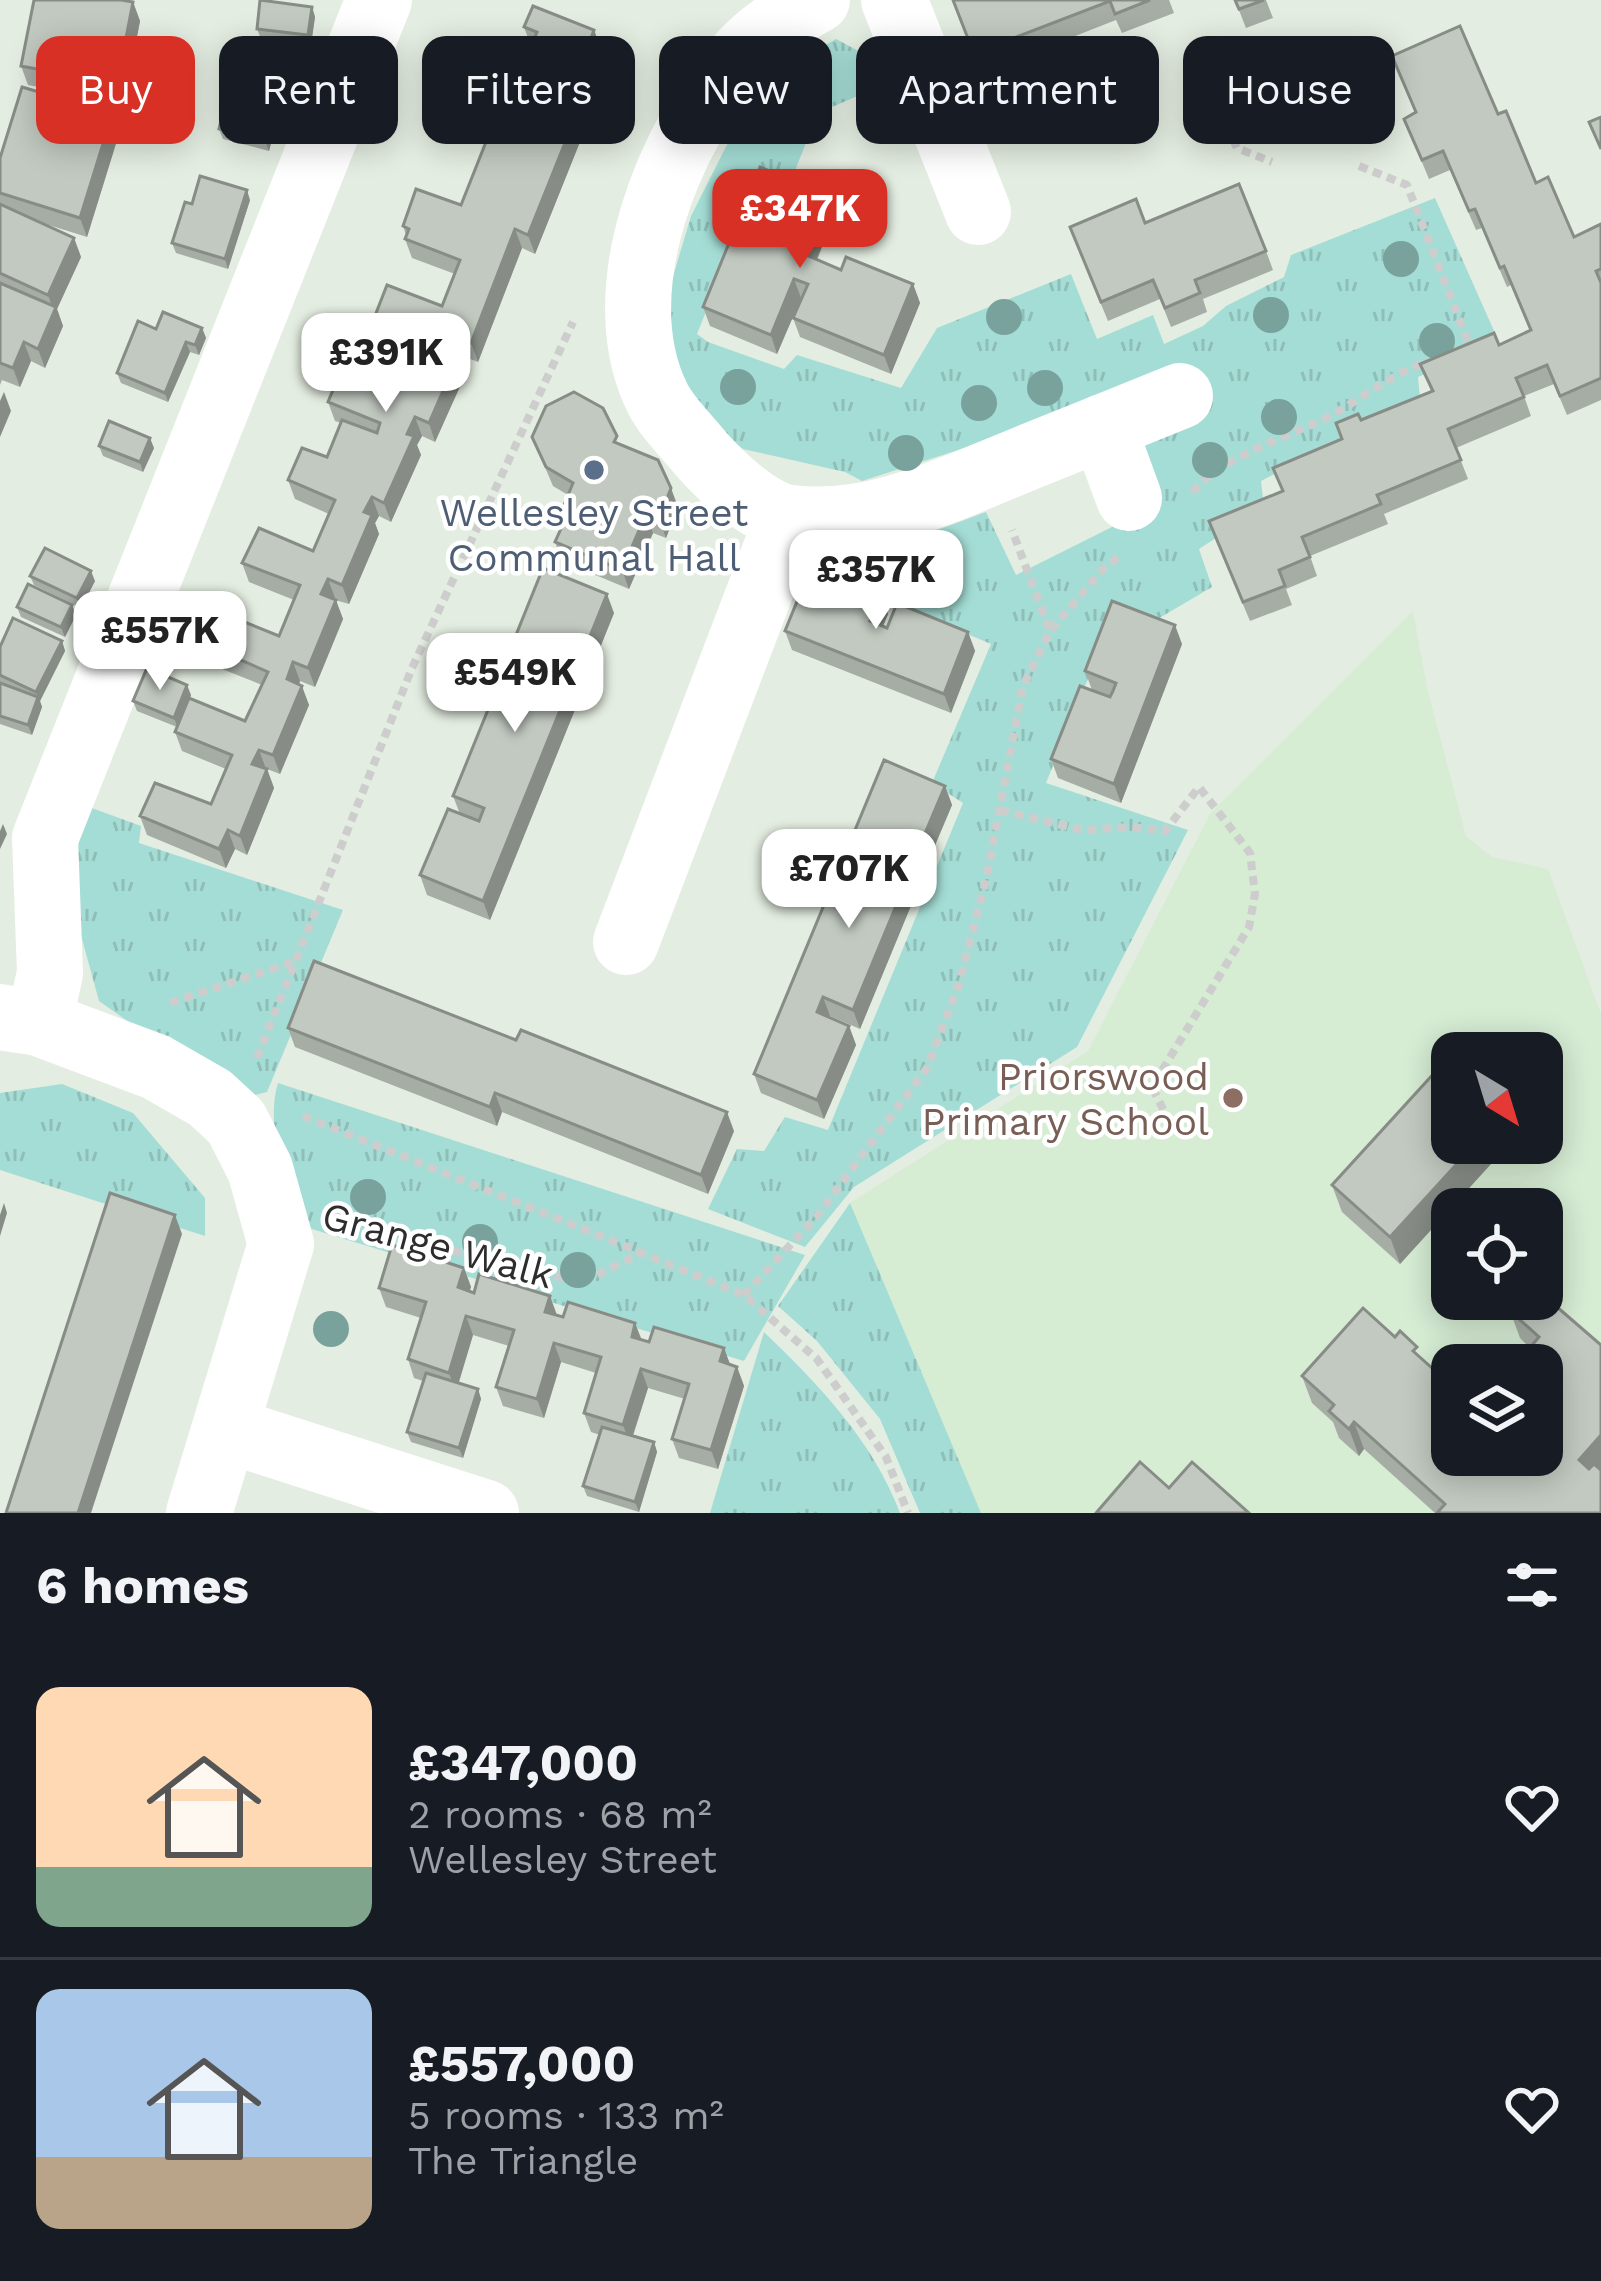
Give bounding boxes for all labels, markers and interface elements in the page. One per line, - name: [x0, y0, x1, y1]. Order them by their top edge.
- chip: Buy: [36, 36, 195, 144]
- chip: Rent: [219, 36, 398, 144]
- chip: Filters: [422, 36, 635, 144]
- chip: New: [659, 36, 832, 144]
- chip: Apartment: [856, 36, 1159, 144]
- chip: House: [1183, 36, 1395, 144]
- pin: £347K: [716, 169, 884, 271]
- text: £347K: [739, 185, 861, 230]
- pin: £391K: [302, 313, 470, 415]
- text: £391K: [328, 329, 444, 374]
- marker: Wellesley Street Communal Hall: [581, 457, 607, 483]
- place label: Wellesley Street Communal Hall: [440, 490, 748, 580]
- pin: £357K: [792, 530, 960, 632]
- text: £357K: [816, 546, 936, 591]
- pin: £557K: [76, 591, 244, 693]
- text: £557K: [100, 607, 220, 652]
- pin: £549K: [431, 633, 599, 735]
- text: £549K: [453, 649, 577, 694]
- pin: £707K: [765, 829, 933, 931]
- text: £707K: [789, 845, 909, 890]
- north arrow: [1431, 1032, 1563, 1164]
- map controls: [1431, 1032, 1563, 1476]
- place label: Priorswood Primary School: [922, 1054, 1209, 1144]
- marker: Priorswood Primary School: [1220, 1085, 1246, 1111]
- button: locate: [1431, 1188, 1563, 1320]
- street label: Grange Walk: [317, 1193, 559, 1297]
- button: layers: [1431, 1344, 1563, 1476]
- icon: filters: [1499, 1552, 1565, 1618]
- text: 6 homes: [36, 1556, 249, 1615]
- text: £347,000: [408, 1733, 638, 1792]
- icon: home: [132, 1735, 276, 1879]
- icon: heart: [1499, 1774, 1565, 1840]
- text: 2 rooms · 68 m²: [408, 1792, 712, 1837]
- text: Wellesley Street: [408, 1837, 717, 1882]
- text: £557,000: [408, 2034, 635, 2093]
- icon: home: [132, 2037, 276, 2181]
- icon: heart: [1499, 2076, 1565, 2142]
- text: 5 rooms · 133 m²: [408, 2093, 724, 2138]
- text: The Triangle: [408, 2138, 638, 2183]

